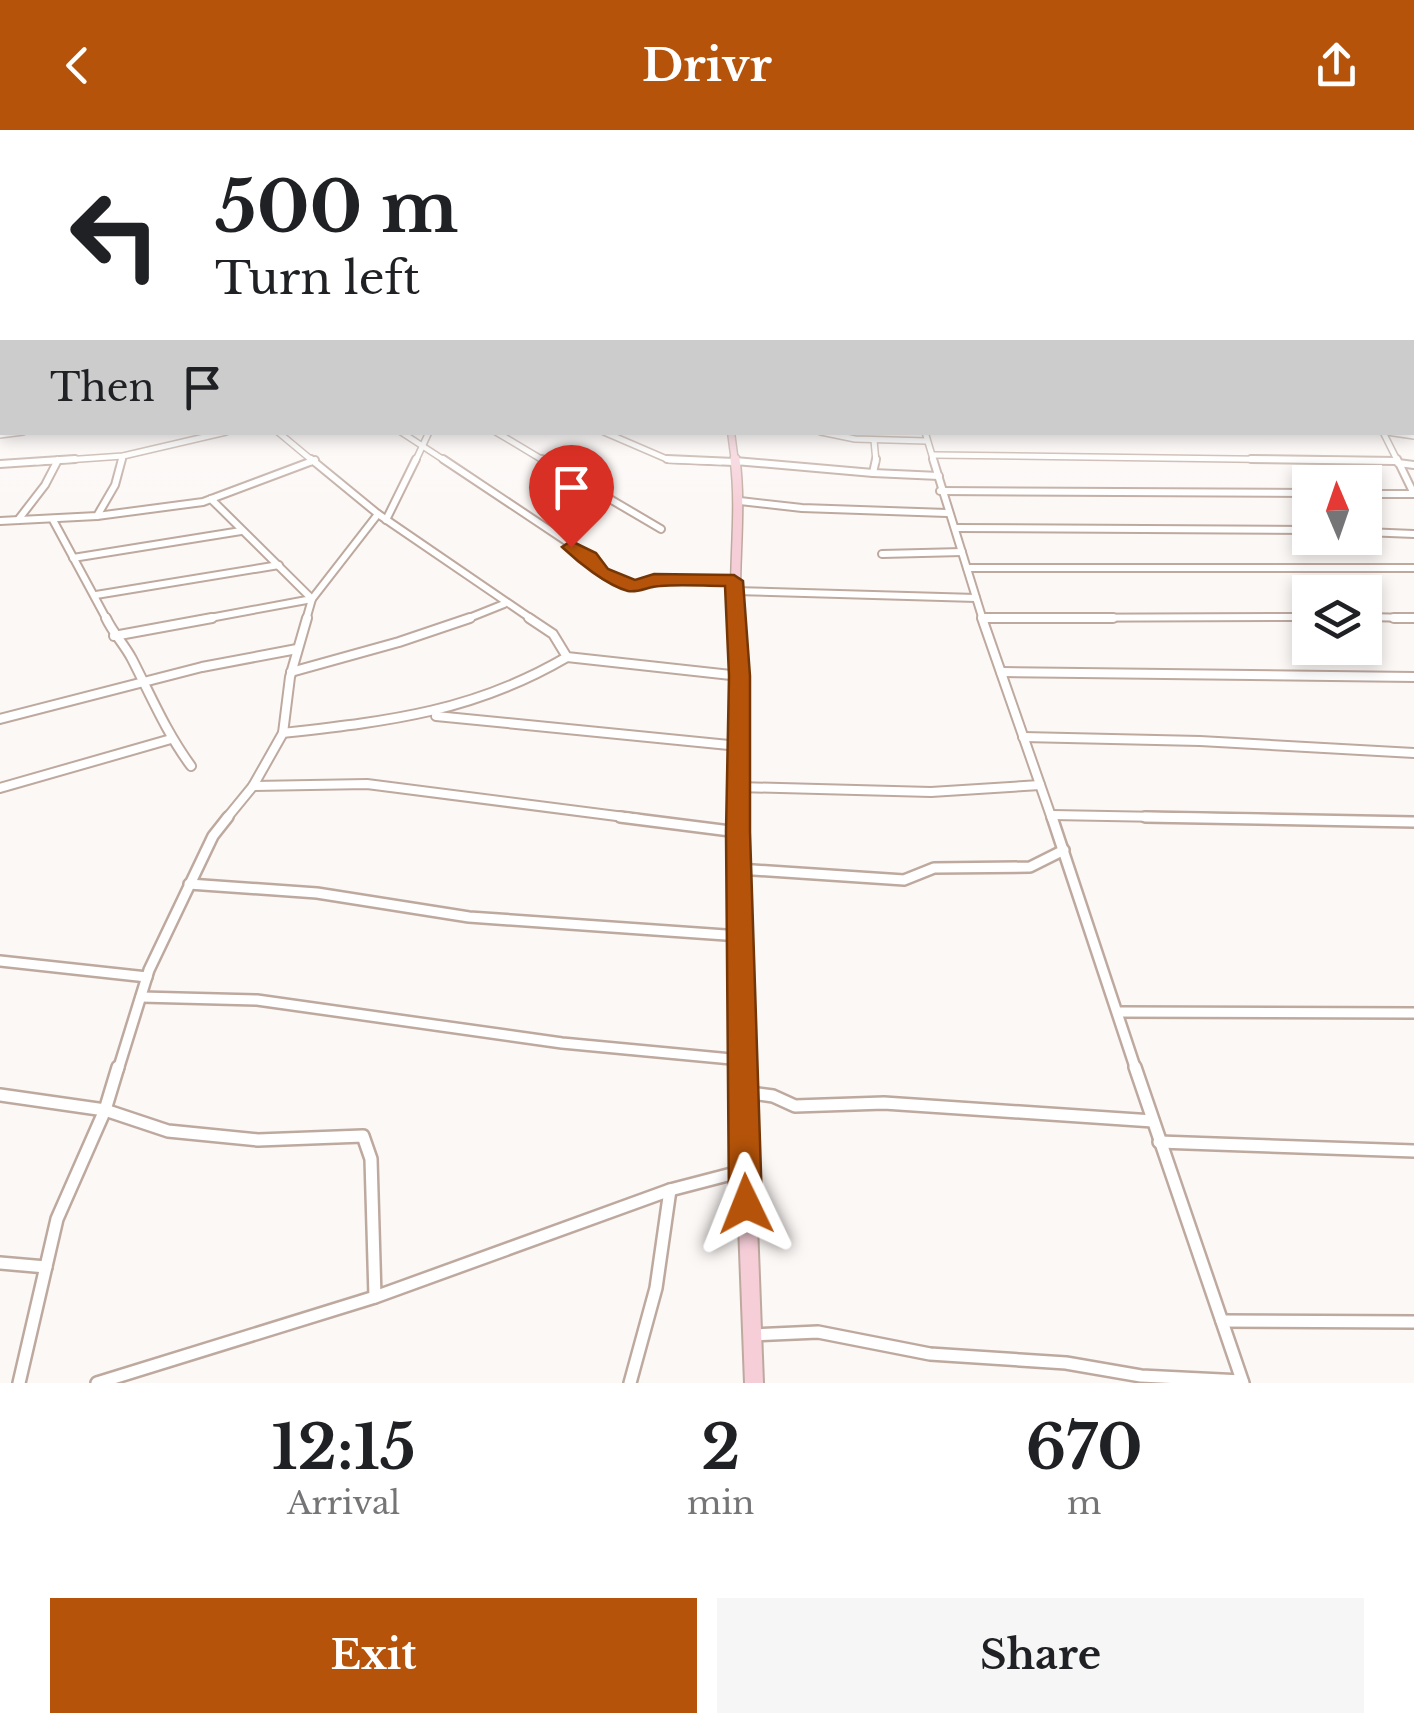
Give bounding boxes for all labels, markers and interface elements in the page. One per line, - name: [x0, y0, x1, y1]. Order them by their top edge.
- text: Drivr: [642, 37, 772, 93]
- icon: back: [50, 38, 105, 93]
- icon: share: [1309, 38, 1364, 93]
- text: 500 m: [215, 164, 458, 251]
- icon: left: [50, 170, 180, 300]
- text: Turn left: [215, 250, 420, 306]
- icon: arrive: [175, 360, 230, 415]
- text: Then: [50, 364, 155, 411]
- pin: [529, 445, 614, 548]
- icon: arrive: [544, 460, 599, 515]
- north arrow: [1292, 465, 1382, 555]
- map controls: [1292, 465, 1382, 665]
- button: layers: [1292, 575, 1382, 665]
- position arrow: [694, 1152, 798, 1256]
- text: 12:15: [271, 1411, 416, 1485]
- text: 2: [701, 1411, 740, 1485]
- text: 670: [1026, 1411, 1143, 1485]
- text: Arrival: [287, 1483, 400, 1523]
- text: min: [687, 1483, 754, 1523]
- text: m: [1067, 1483, 1101, 1523]
- button: Exit: [50, 1598, 697, 1713]
- button: Share: [717, 1598, 1364, 1713]

